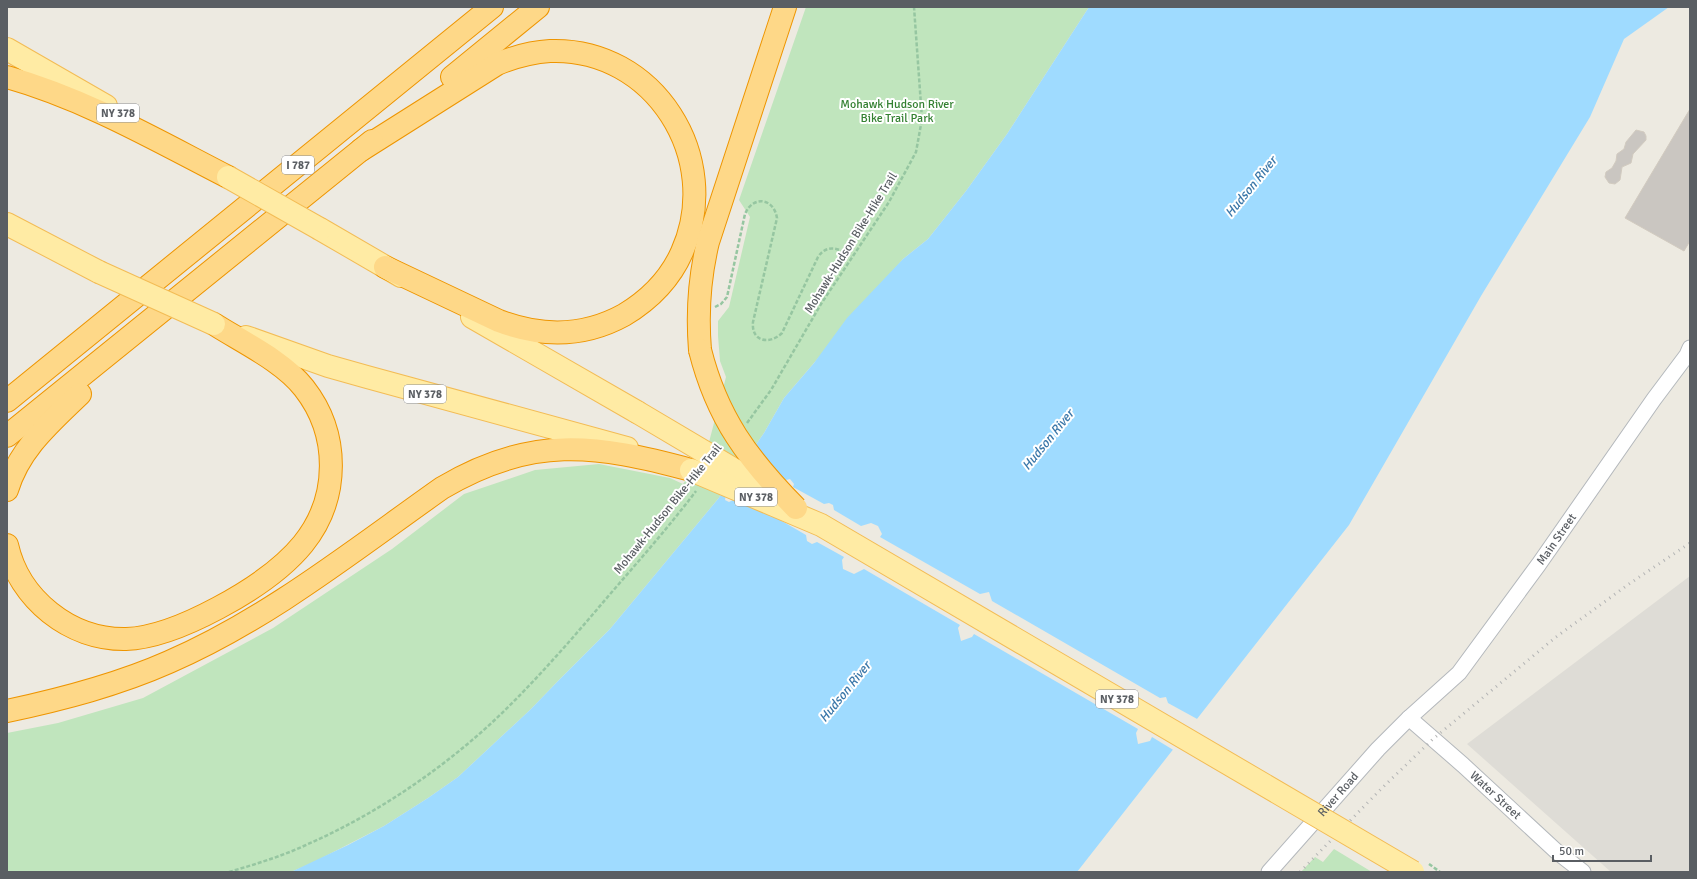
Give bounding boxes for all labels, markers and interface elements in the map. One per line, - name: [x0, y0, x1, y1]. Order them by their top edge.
- park label: Mohawk Hudson River Bike Trail Park: [840, 97, 954, 126]
- road number: NY 378: [97, 104, 139, 122]
- water label: Hudson River: [1222, 152, 1282, 221]
- road number: I 787: [282, 156, 314, 174]
- street label: Mohawk-Hudson Bike-Hike Trail: [801, 169, 901, 316]
- road number: NY 378: [404, 385, 446, 403]
- water label: Hudson River: [1019, 405, 1079, 474]
- street label: Mohawk-Hudson Bike-Hike Trail: [611, 440, 726, 577]
- road number: NY 378: [735, 488, 777, 506]
- street label: Main Street: [1533, 510, 1580, 568]
- water label: Hudson River: [816, 657, 876, 726]
- road number: NY 378: [1096, 690, 1138, 708]
- street label: Water Street: [1467, 768, 1524, 822]
- street label: River Road: [1314, 769, 1362, 820]
- scale bar: [1553, 837, 1651, 863]
- text: 50 m: [1559, 844, 1584, 859]

